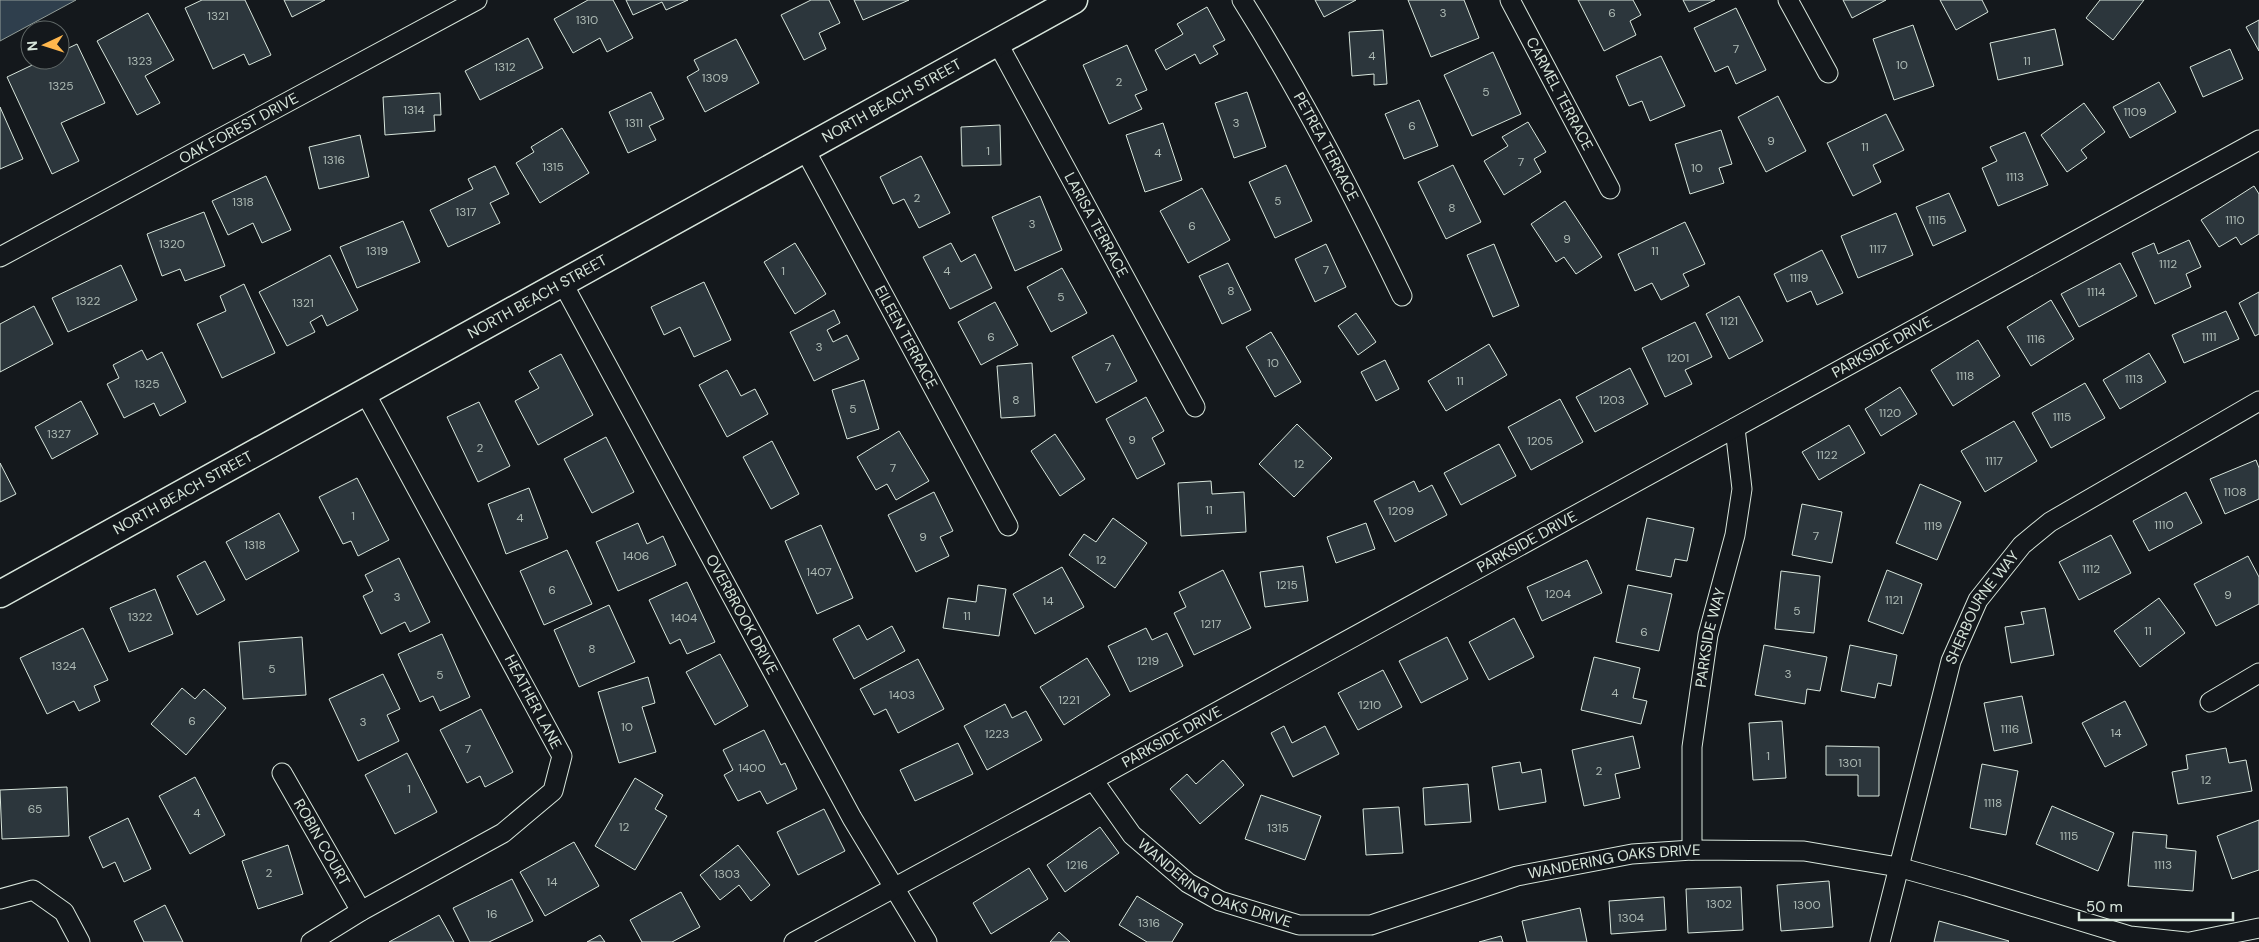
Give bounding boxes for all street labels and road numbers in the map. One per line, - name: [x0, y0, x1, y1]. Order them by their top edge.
- street label: CARMEL TERRACE: [1521, 33, 1598, 154]
- street label: NORTH BEACH STREET: [818, 54, 965, 147]
- street label: OAK FOREST DRIVE: [175, 88, 302, 169]
- street label: PETREA TERRACE: [1289, 89, 1363, 204]
- street label: LARISA TERRACE: [1060, 169, 1133, 281]
- street label: NORTH BEACH STREET: [464, 250, 611, 343]
- street label: EILEEN TERRACE: [870, 282, 942, 392]
- street label: PARKSIDE DRIVE: [1828, 311, 1936, 383]
- street label: NORTH BEACH STREET: [110, 446, 256, 540]
- street label: PARKSIDE DRIVE: [1473, 506, 1581, 577]
- street label: SHERBOURNE WAY: [1941, 546, 2024, 667]
- street label: OVERBROOK DRIVE: [701, 551, 783, 678]
- street label: PARKSIDE WAY: [1691, 585, 1730, 689]
- street label: HEATHER LANE: [500, 651, 566, 753]
- street label: PARKSIDE DRIVE: [1118, 701, 1225, 772]
- street label: ROBIN COURT: [289, 795, 355, 890]
- street label: WANDERING OAKS DRIVE: [1133, 834, 1294, 932]
- street label: WANDERING OAKS DRIVE: [1526, 840, 1701, 884]

